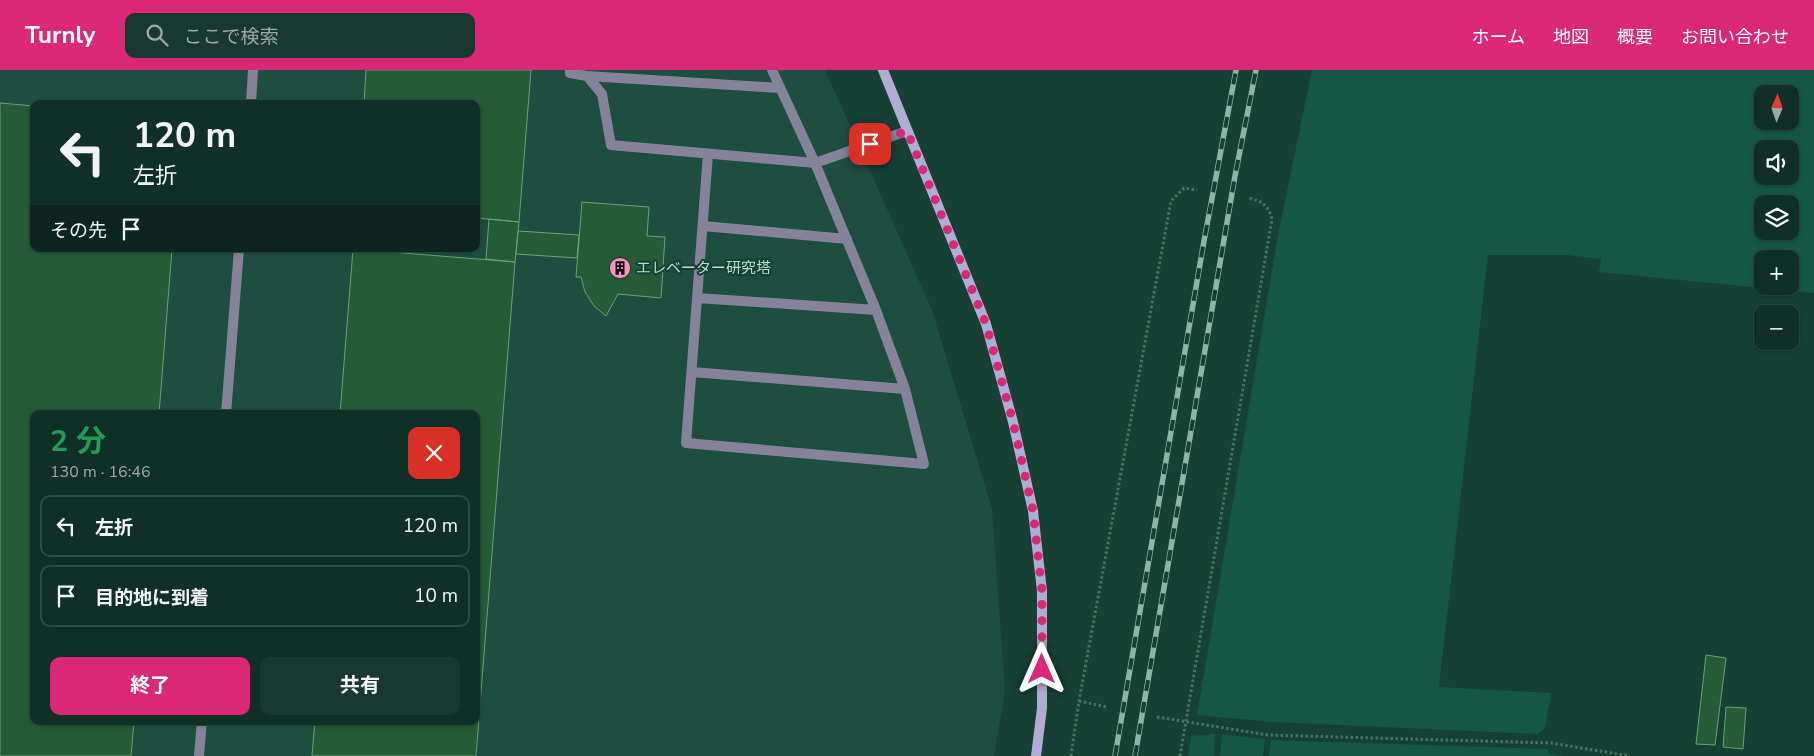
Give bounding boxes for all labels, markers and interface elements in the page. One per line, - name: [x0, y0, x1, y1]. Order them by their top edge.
- search box: [125, 13, 475, 58]
- text: Turnly: [25, 19, 95, 51]
- icon: search: [143, 21, 171, 49]
- text: ここで検索: [183, 24, 278, 50]
- text: ホーム: [1472, 25, 1525, 49]
- text: 地図: [1553, 25, 1589, 49]
- text: 概要: [1617, 25, 1653, 49]
- text: お問い合わせ: [1681, 25, 1789, 49]
- north arrow: [1754, 85, 1799, 130]
- map controls: [1754, 85, 1799, 350]
- text: 120 m: [133, 112, 236, 159]
- icon: left: [50, 120, 115, 185]
- pin: [849, 123, 891, 165]
- icon: arrive: [856, 130, 884, 158]
- button: sound: [1754, 140, 1799, 185]
- text: 左折: [133, 161, 177, 191]
- button: layers: [1754, 195, 1799, 240]
- icon: arrive: [117, 215, 145, 243]
- text: その先: [50, 218, 107, 244]
- button: +: [1754, 250, 1799, 295]
- building icon: エレベーター研究塔: [608, 256, 632, 280]
- place label: エレベーター研究塔: [636, 258, 771, 278]
- button: −: [1754, 305, 1799, 350]
- text: 2 分: [50, 421, 106, 462]
- button: close: [408, 427, 460, 479]
- text: 130 m · 16:46: [50, 461, 151, 483]
- icon: left: [52, 512, 80, 540]
- text: 120 m: [403, 513, 458, 539]
- text: 左折: [95, 515, 133, 541]
- icon: arrive: [52, 582, 80, 610]
- text: 10 m: [414, 583, 458, 609]
- text: 目的地に到着: [95, 585, 209, 611]
- position arrow: [1015, 642, 1067, 694]
- button: 終了: [50, 657, 250, 715]
- button: 共有: [260, 657, 460, 715]

